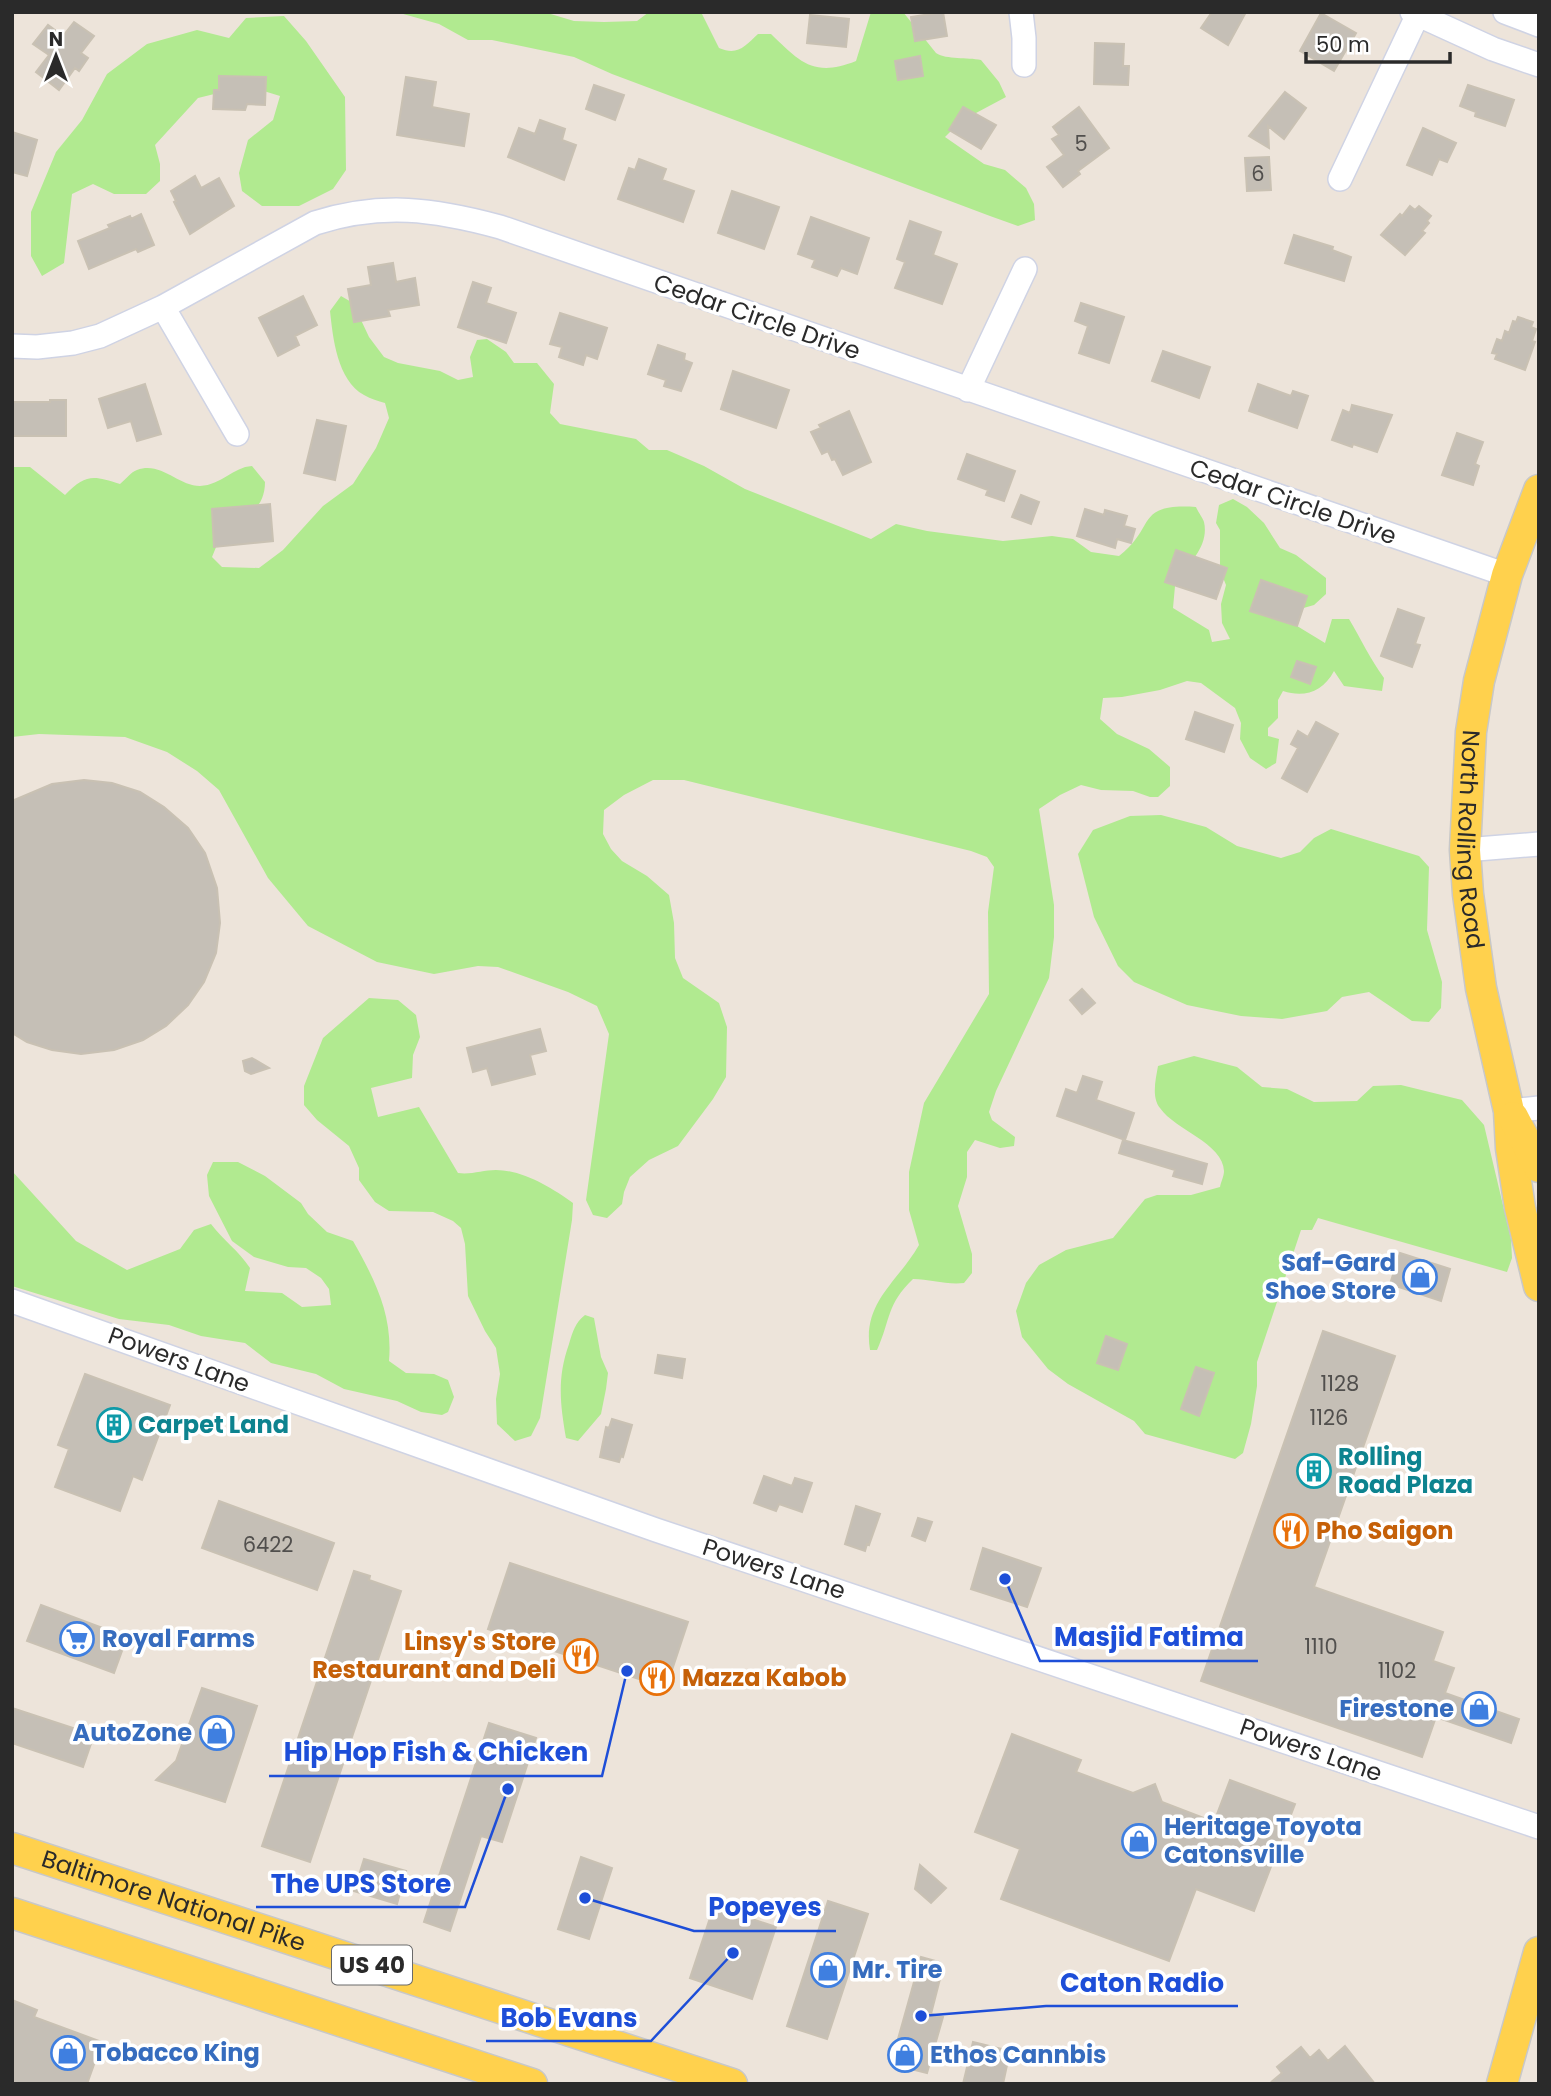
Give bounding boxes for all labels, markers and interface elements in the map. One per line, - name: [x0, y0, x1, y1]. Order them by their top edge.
- north arrow: [21, 21, 91, 91]
- scale bar: [1306, 21, 1450, 65]
- text: N: [49, 26, 63, 53]
- text: 50 m: [1316, 30, 1370, 59]
- house number: 5: [1074, 129, 1088, 158]
- house number: 6: [1251, 159, 1265, 188]
- street label: Cedar Circle Drive: [649, 266, 865, 367]
- street label: Cedar Circle Drive: [1185, 451, 1401, 552]
- street label: North Rolling Road: [1449, 729, 1492, 951]
- place label: Saf-Gard Shoe Store: [1265, 1246, 1396, 1307]
- shop icon: Saf-Gard Shoe Store: [1401, 1258, 1439, 1296]
- street label: Powers Lane: [104, 1319, 255, 1400]
- house number: 1128: [1321, 1369, 1359, 1398]
- house number: 1126: [1310, 1403, 1348, 1432]
- building icon: Carpet Land: [95, 1406, 133, 1444]
- place label: Carpet Land: [138, 1408, 289, 1441]
- place label: Rolling Road Plaza: [1338, 1440, 1473, 1501]
- building icon: Rolling Road Plaza: [1295, 1452, 1333, 1490]
- restaurant icon: Pho Saigon: [1272, 1512, 1310, 1550]
- place label: Pho Saigon: [1316, 1514, 1453, 1547]
- house number: 6422: [243, 1530, 293, 1559]
- street label: Powers Lane: [698, 1530, 850, 1607]
- callout: Masjid Fatima: [1040, 1614, 1258, 1661]
- text: Masjid Fatima: [1054, 1619, 1244, 1655]
- supermarket icon: Royal Farms: [58, 1620, 96, 1658]
- place label: Royal Farms: [102, 1622, 255, 1655]
- place label: Linsy's Store Restaurant and Deli: [312, 1625, 556, 1686]
- house number: 1110: [1304, 1632, 1338, 1661]
- restaurant icon: Linsy's Store Restaurant and Deli: [562, 1637, 600, 1675]
- house number: 1102: [1378, 1656, 1416, 1685]
- restaurant icon: Mazza Kabob: [638, 1659, 676, 1697]
- place label: Mazza Kabob: [682, 1661, 846, 1694]
- shop icon: Firestone: [1460, 1690, 1498, 1728]
- place label: Firestone: [1339, 1692, 1454, 1725]
- street label: Powers Lane: [1236, 1710, 1387, 1789]
- shop icon: AutoZone: [198, 1714, 236, 1752]
- place label: AutoZone: [73, 1716, 192, 1749]
- callout: Hip Hop Fish & Chicken: [269, 1729, 602, 1776]
- text: Hip Hop Fish & Chicken: [284, 1734, 588, 1770]
- place label: Heritage Toyota Catonsville: [1164, 1810, 1362, 1871]
- shop icon: Heritage Toyota Catonsville: [1120, 1822, 1158, 1860]
- street label: Baltimore National Pike: [37, 1842, 310, 1959]
- callout: The UPS Store: [256, 1860, 465, 1907]
- text: The UPS Store: [271, 1866, 451, 1902]
- callout: Popeyes: [694, 1884, 836, 1931]
- text: Popeyes: [708, 1889, 822, 1925]
- road number: US 40: [332, 1946, 412, 1984]
- shop icon: Mr. Tire: [809, 1951, 847, 1989]
- place label: Mr. Tire: [852, 1953, 943, 1986]
- callout: Caton Radio: [1046, 1959, 1238, 2006]
- text: Caton Radio: [1060, 1965, 1224, 2001]
- callout: Bob Evans: [486, 1994, 651, 2041]
- text: Bob Evans: [501, 2000, 637, 2036]
- shop icon: Tobacco King: [49, 2034, 87, 2072]
- place label: Tobacco King: [92, 2036, 260, 2069]
- shop icon: Ethos Cannbis: [886, 2036, 924, 2074]
- place label: Ethos Cannbis: [930, 2038, 1106, 2071]

